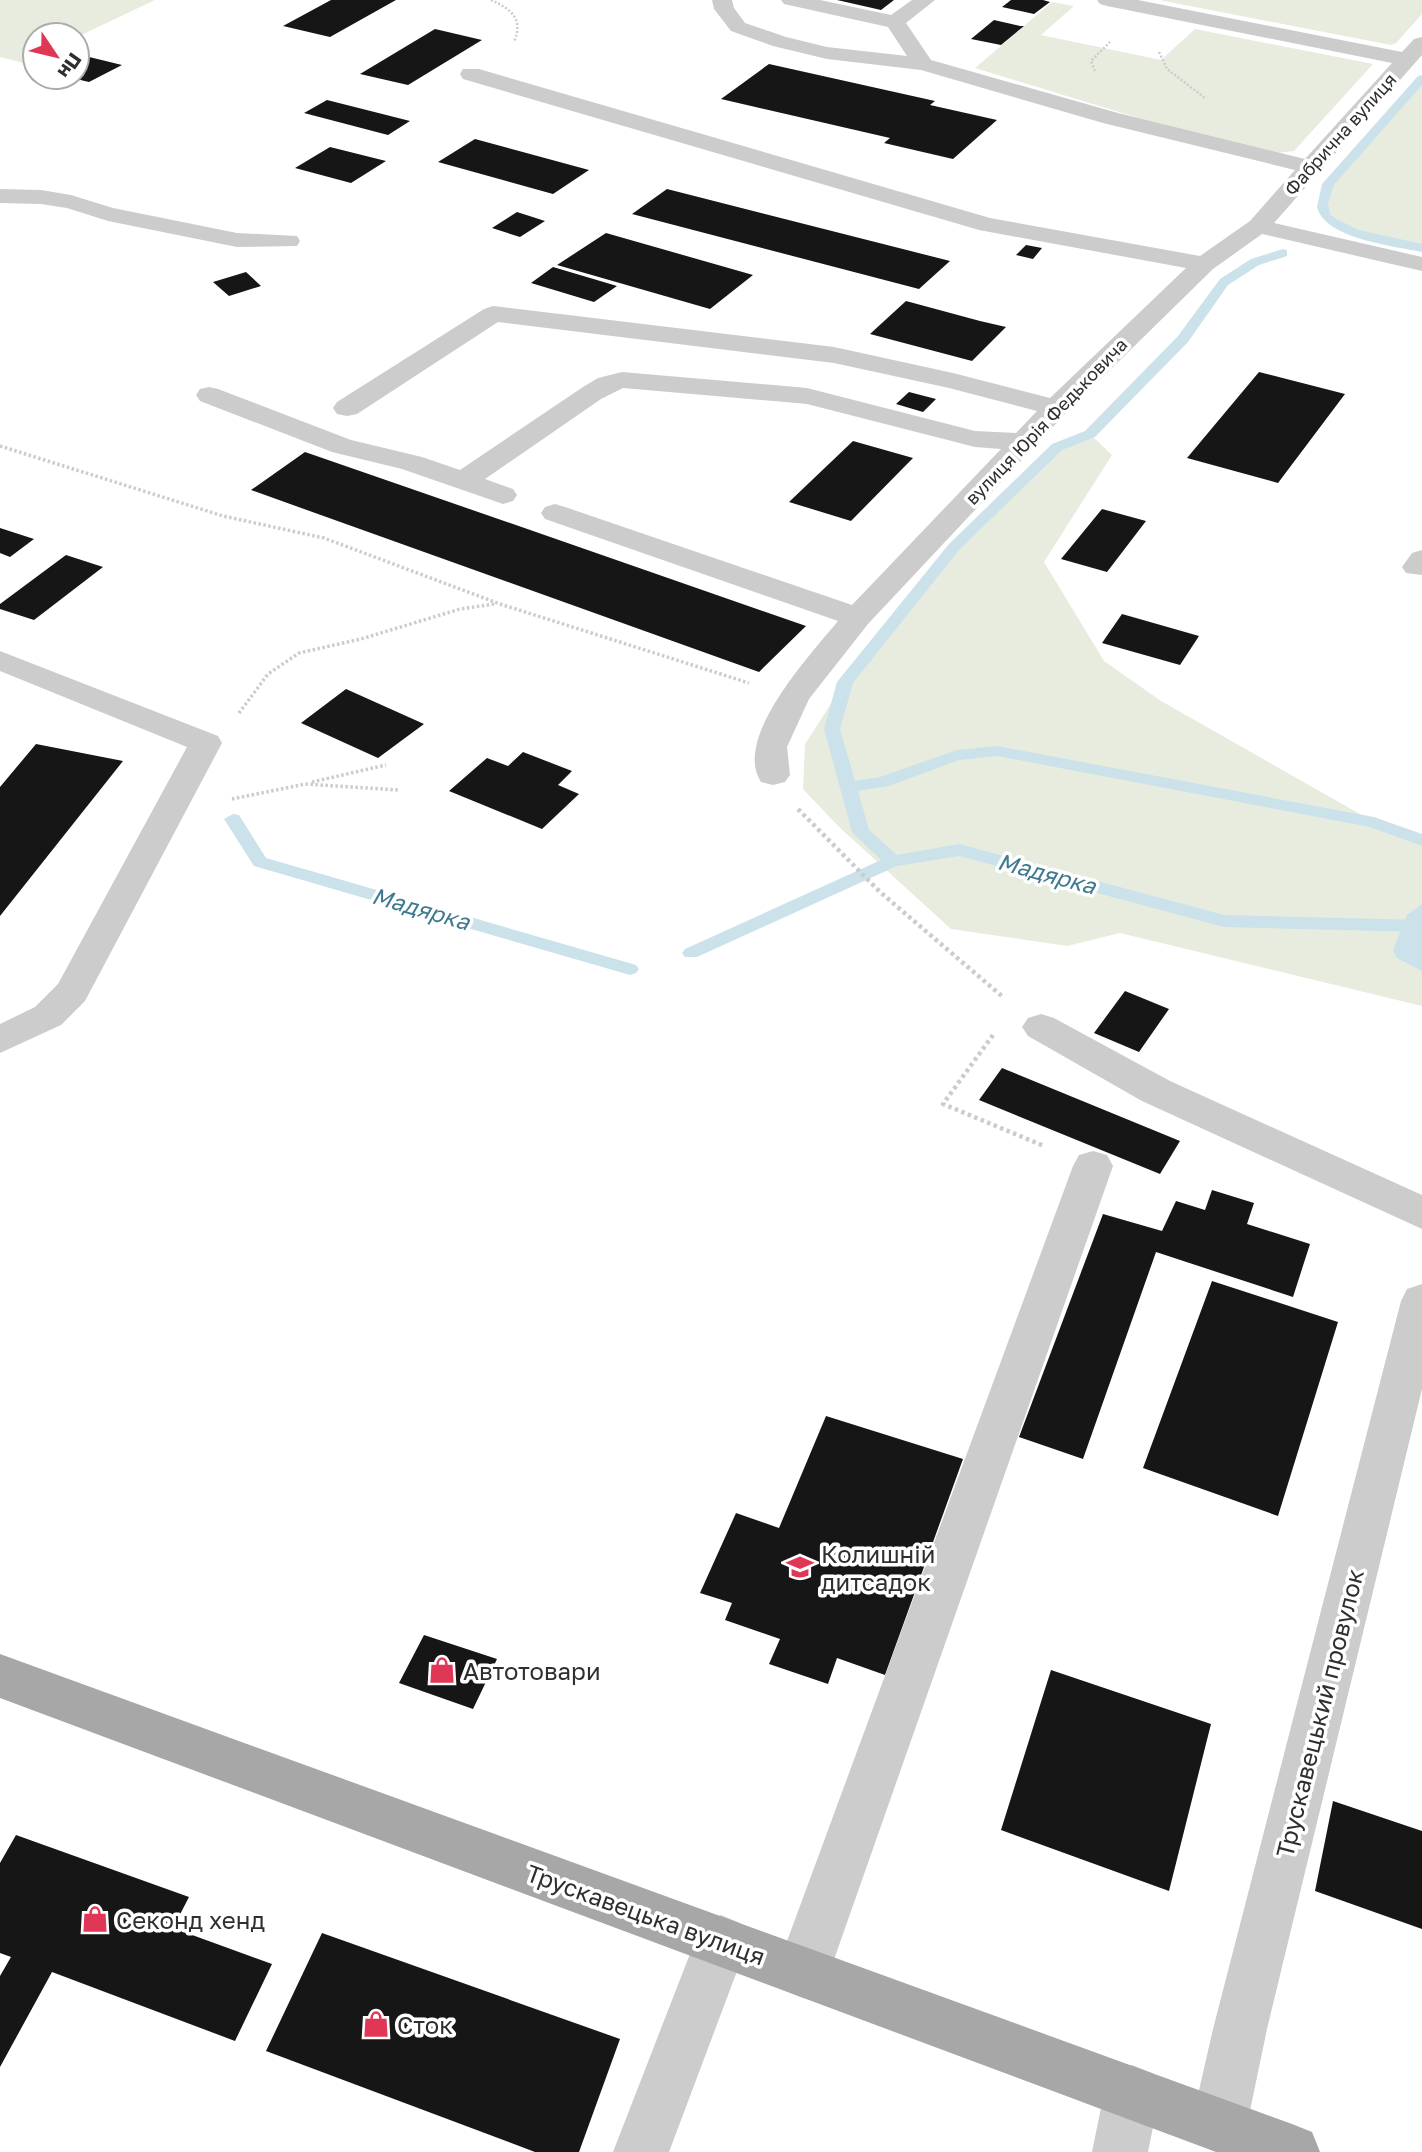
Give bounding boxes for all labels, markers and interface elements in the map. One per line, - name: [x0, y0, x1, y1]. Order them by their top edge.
- north arrow: [21, 21, 91, 91]
- text: Пн: [54, 49, 87, 83]
- street label: Фабрична вулиця: [1279, 68, 1401, 200]
- street label: вулиця Юрія Федьковича: [961, 333, 1131, 509]
- water label: Мадярка: [995, 847, 1100, 900]
- water label: Мадярка: [369, 881, 474, 936]
- place label: Колишній дитсадок: [821, 1539, 935, 1596]
- school or university icon: Колишній дитсадок: [785, 1552, 815, 1582]
- street label: Трускавецький провулок: [1269, 1566, 1369, 1860]
- shop icon: Автотовари: [427, 1655, 457, 1685]
- place label: Автотовари: [463, 1656, 601, 1685]
- street label: Трускавецька вулиця: [523, 1857, 769, 1971]
- shop icon: Секонд хенд: [80, 1904, 110, 1934]
- place label: Секонд хенд: [116, 1905, 265, 1934]
- shop icon: Сток: [361, 2009, 391, 2039]
- place label: Сток: [397, 2010, 453, 2039]

